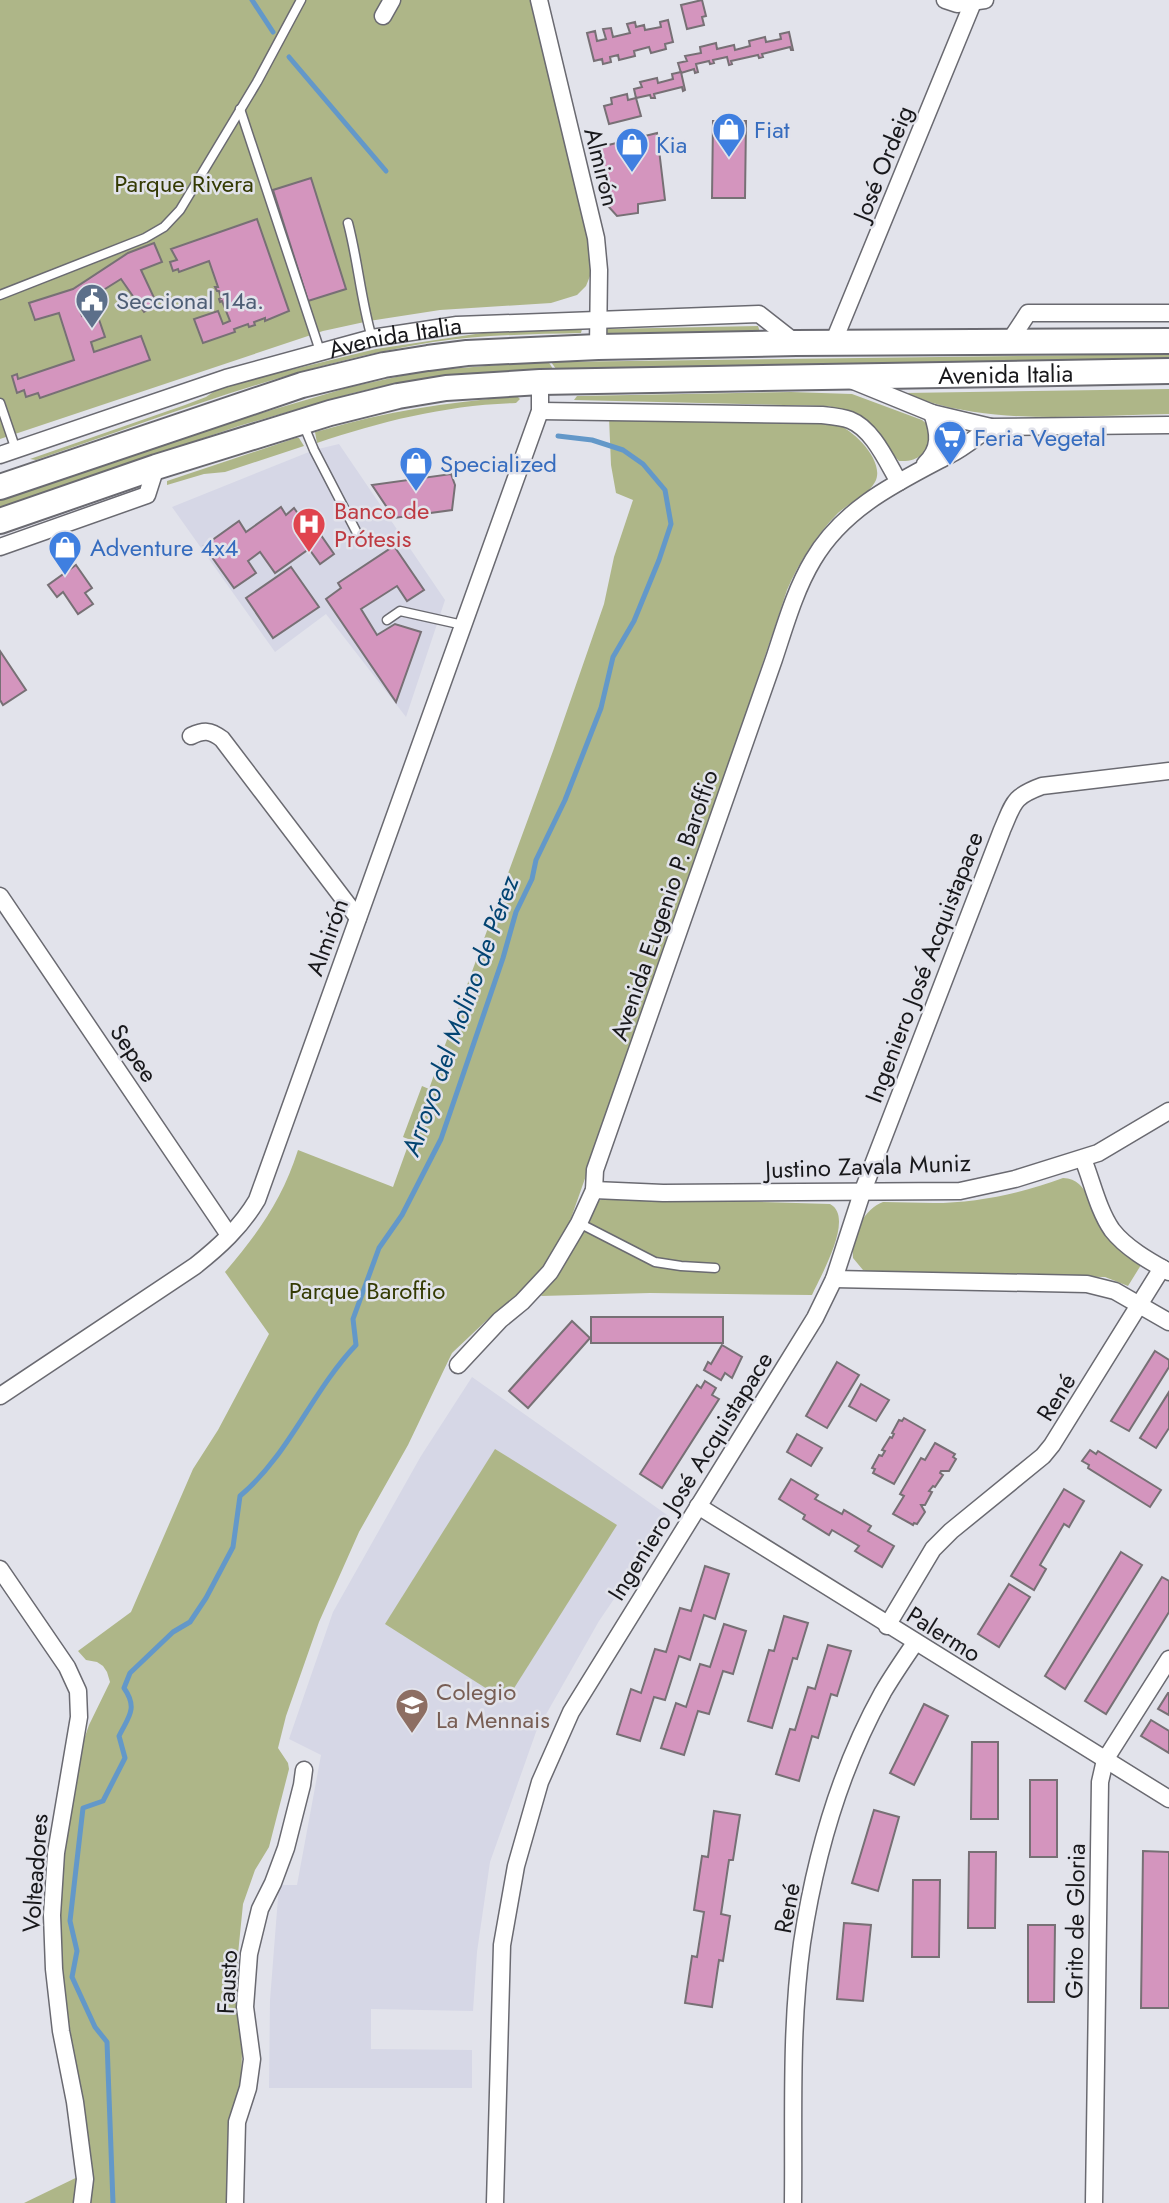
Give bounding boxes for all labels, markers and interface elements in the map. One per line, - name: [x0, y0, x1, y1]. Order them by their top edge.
- street label: José Ordeig: [843, 100, 922, 229]
- shop icon: Fiat: [710, 110, 748, 159]
- place label: Fiat: [754, 112, 790, 147]
- street label: Almirón: [575, 124, 629, 210]
- shop icon: Kia: [613, 125, 651, 174]
- place label: Kia: [656, 127, 687, 162]
- park label: Parque Rivera: [114, 166, 254, 201]
- public building icon: Seccional 14a.: [73, 281, 111, 330]
- place label: Seccional 14a.: [116, 283, 264, 318]
- street label: Avenida Italia: [324, 307, 464, 367]
- street label: Avenida Italia: [938, 355, 1074, 393]
- supermarket icon: Feria Vegetal: [931, 418, 969, 467]
- place label: Feria Vegetal: [974, 420, 1106, 455]
- shop icon: Specialized: [397, 444, 435, 493]
- place label: Specialized: [440, 446, 557, 481]
- place label: Banco de Prótesis: [334, 493, 429, 556]
- hospital icon: Banco de Prótesis: [290, 505, 328, 554]
- shop icon: Adventure 4x4: [46, 528, 84, 577]
- place label: Adventure 4x4: [90, 530, 239, 565]
- street label: Avenida Eugenio P. Baroffio: [601, 765, 727, 1045]
- street label: Ingeniero José Acquistapace: [856, 826, 992, 1108]
- water label: Arroyo del Molino de Pérez: [391, 869, 529, 1162]
- street label: Almirón: [297, 893, 357, 981]
- street label: Sepee: [102, 1017, 166, 1089]
- street label: Justino Zavala Muniz: [762, 1145, 971, 1187]
- park label: Parque Baroffio: [289, 1273, 445, 1308]
- street label: Ingeniero José Acquistapace: [599, 1345, 781, 1607]
- street label: René: [1028, 1366, 1084, 1428]
- street label: Palermo: [900, 1597, 988, 1671]
- place label: Colegio La Mennais: [436, 1674, 550, 1737]
- school or university icon: Colegio La Mennais: [393, 1686, 431, 1735]
- street label: Volteadores: [13, 1812, 57, 1934]
- street label: Grito de Gloria: [1056, 1843, 1094, 1999]
- street label: René: [765, 1880, 809, 1936]
- street label: Fausto: [208, 1949, 246, 2015]

